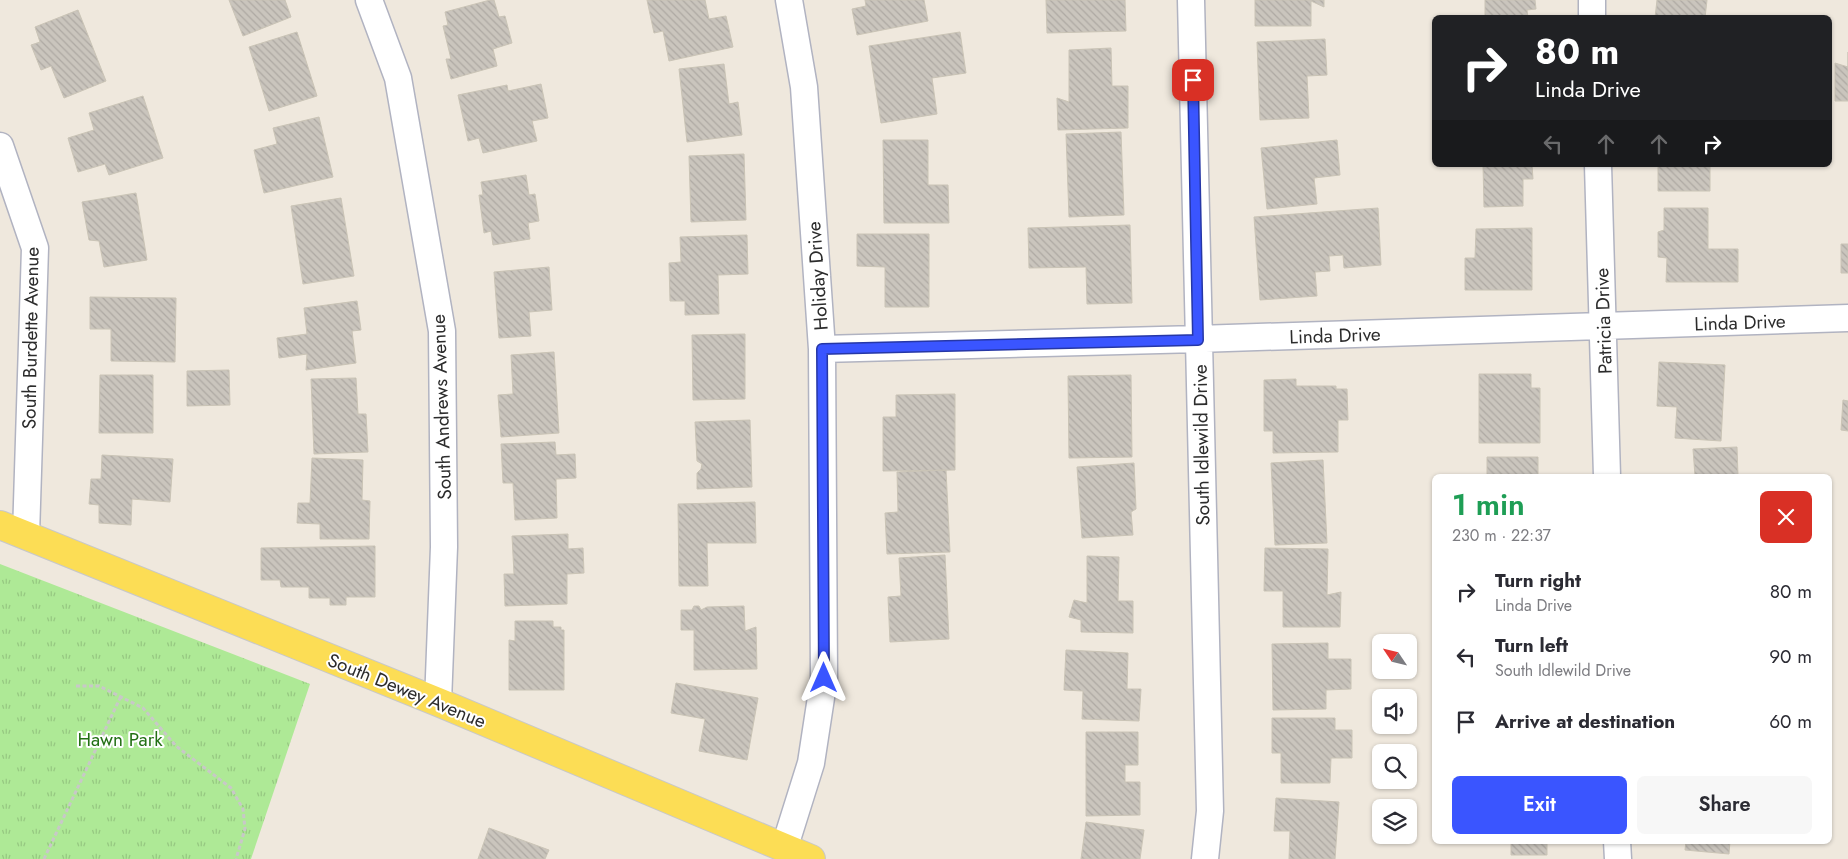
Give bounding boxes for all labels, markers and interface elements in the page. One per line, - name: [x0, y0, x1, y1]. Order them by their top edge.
- text: 80 m: [1535, 27, 1619, 77]
- icon: right: [1452, 35, 1517, 100]
- pin: [1172, 59, 1214, 101]
- icon: arrive: [1179, 66, 1207, 94]
- text: Linda Drive: [1535, 73, 1641, 105]
- icon: left: [1539, 130, 1567, 158]
- icon: ahead: [1592, 130, 1620, 158]
- icon: ahead: [1645, 130, 1673, 158]
- icon: right: [1698, 130, 1726, 158]
- street label: Holiday Drive: [800, 220, 835, 332]
- street label: South Burdette Avenue: [15, 246, 46, 429]
- street label: Patricia Drive: [1588, 267, 1619, 374]
- street label: Linda Drive: [1694, 307, 1786, 338]
- street label: South Andrews Avenue: [425, 314, 458, 500]
- street label: Linda Drive: [1289, 320, 1381, 351]
- street label: South Idlewild Drive: [1187, 364, 1216, 526]
- text: 1 min: [1452, 483, 1525, 526]
- button: close: [1760, 491, 1812, 543]
- text: 230 m · 22:37: [1452, 524, 1551, 547]
- text: Turn right: [1495, 567, 1581, 594]
- icon: right: [1452, 578, 1480, 606]
- text: 80 m: [1770, 578, 1812, 605]
- text: Linda Drive: [1495, 594, 1572, 617]
- text: Turn left: [1495, 632, 1568, 659]
- north arrow: [1372, 634, 1418, 679]
- map controls: [1372, 634, 1417, 844]
- icon: left: [1452, 643, 1480, 671]
- text: 90 m: [1769, 643, 1812, 670]
- street label: South Dewey Avenue: [324, 646, 490, 735]
- position arrow: [797, 651, 849, 703]
- text: South Idlewild Drive: [1495, 659, 1631, 682]
- button: sound: [1372, 689, 1417, 734]
- icon: arrive: [1452, 708, 1480, 736]
- text: Arrive at destination: [1495, 708, 1675, 735]
- text: 60 m: [1769, 708, 1812, 735]
- park label: Hawn Park: [77, 726, 163, 753]
- button: search: [1372, 744, 1417, 789]
- button: Exit: [1452, 776, 1627, 834]
- button: Share: [1637, 776, 1812, 834]
- button: layers: [1372, 799, 1417, 844]

